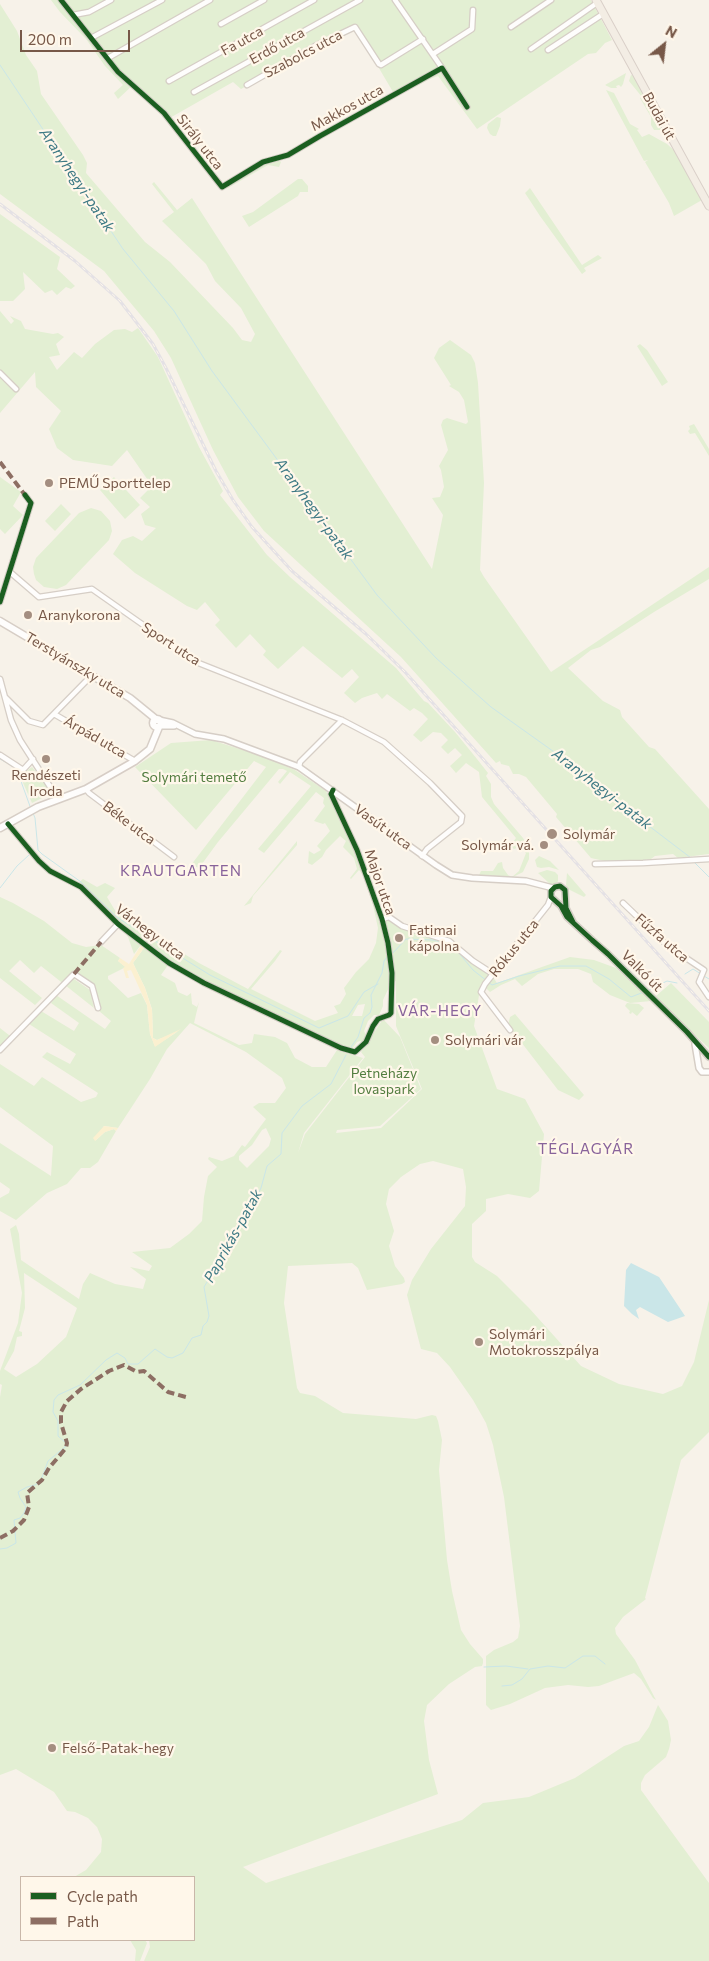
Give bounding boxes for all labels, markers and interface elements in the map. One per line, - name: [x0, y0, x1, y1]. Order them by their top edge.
- scale bar: [22, 20, 132, 52]
- north arrow: [639, 20, 689, 70]
- text: N: [663, 21, 680, 41]
- street label: Fa utca: [218, 23, 266, 59]
- street label: Erdő utca: [246, 24, 308, 68]
- street label: Szabolcs utca: [261, 26, 345, 82]
- text: 200 m: [28, 30, 72, 48]
- street label: Makkos utca: [308, 81, 386, 135]
- street label: Budai út: [639, 89, 679, 143]
- street label: Sirály utca: [173, 111, 227, 173]
- water label: Aranyhegyi-patak: [36, 125, 118, 235]
- water label: Aranyhegyi-patak: [271, 455, 357, 563]
- place label: PEMŰ Sporttelep: [59, 475, 171, 491]
- marker: PEMŰ Sporttelep: [43, 477, 55, 489]
- place label: Aranykorona: [38, 607, 120, 623]
- marker: Aranykorona: [22, 609, 34, 621]
- street label: Sport utca: [139, 619, 203, 669]
- street label: Terstyánszky utca: [22, 629, 128, 701]
- street label: Árpád utca: [61, 712, 129, 762]
- water label: Aranyhegyi-patak: [549, 744, 655, 834]
- marker: Rendészeti Iroda: [40, 753, 52, 765]
- place label: Rendészeti Iroda: [11, 767, 81, 800]
- park label: Solymári temető: [141, 769, 247, 785]
- street label: Béke utca: [99, 798, 159, 848]
- street label: Vasút utca: [351, 801, 415, 853]
- place label: Solymár: [563, 826, 615, 842]
- marker: Solymár: [545, 827, 559, 841]
- place label: Solymár vá.: [461, 837, 534, 853]
- marker: Solymár vá.: [538, 839, 550, 851]
- street label: Major utca: [361, 847, 399, 917]
- district label: KRAUTGARTEN: [119, 862, 243, 880]
- street label: Várhegy utca: [112, 901, 188, 963]
- street label: Fűzfa utca: [632, 910, 692, 966]
- street label: Rókus utca: [486, 916, 542, 980]
- place label: Fatimai kápolna: [409, 922, 459, 954]
- marker: Fatimai kápolna: [393, 932, 405, 944]
- street label: Valkó út: [618, 947, 666, 995]
- district label: VÁR-HEGY: [397, 1002, 483, 1020]
- place label: Solymári vár: [445, 1032, 524, 1048]
- marker: Solymári vár: [429, 1034, 441, 1046]
- park label: Petneházy lovaspark: [351, 1065, 417, 1098]
- district label: TÉGLAGYÁR: [537, 1140, 635, 1158]
- water label: Paprikás-patak: [200, 1186, 266, 1286]
- place label: Solymári Motokrosszpálya: [489, 1326, 599, 1358]
- marker: Solymári Motokrosszpálya: [473, 1336, 485, 1348]
- place label: Felső-Patak-hegy: [62, 1740, 174, 1756]
- marker: Felső-Patak-hegy: [46, 1742, 58, 1754]
- legend: [20, 1876, 195, 1941]
- text: Cycle path: [67, 1887, 138, 1905]
- text: Path: [67, 1912, 99, 1930]

